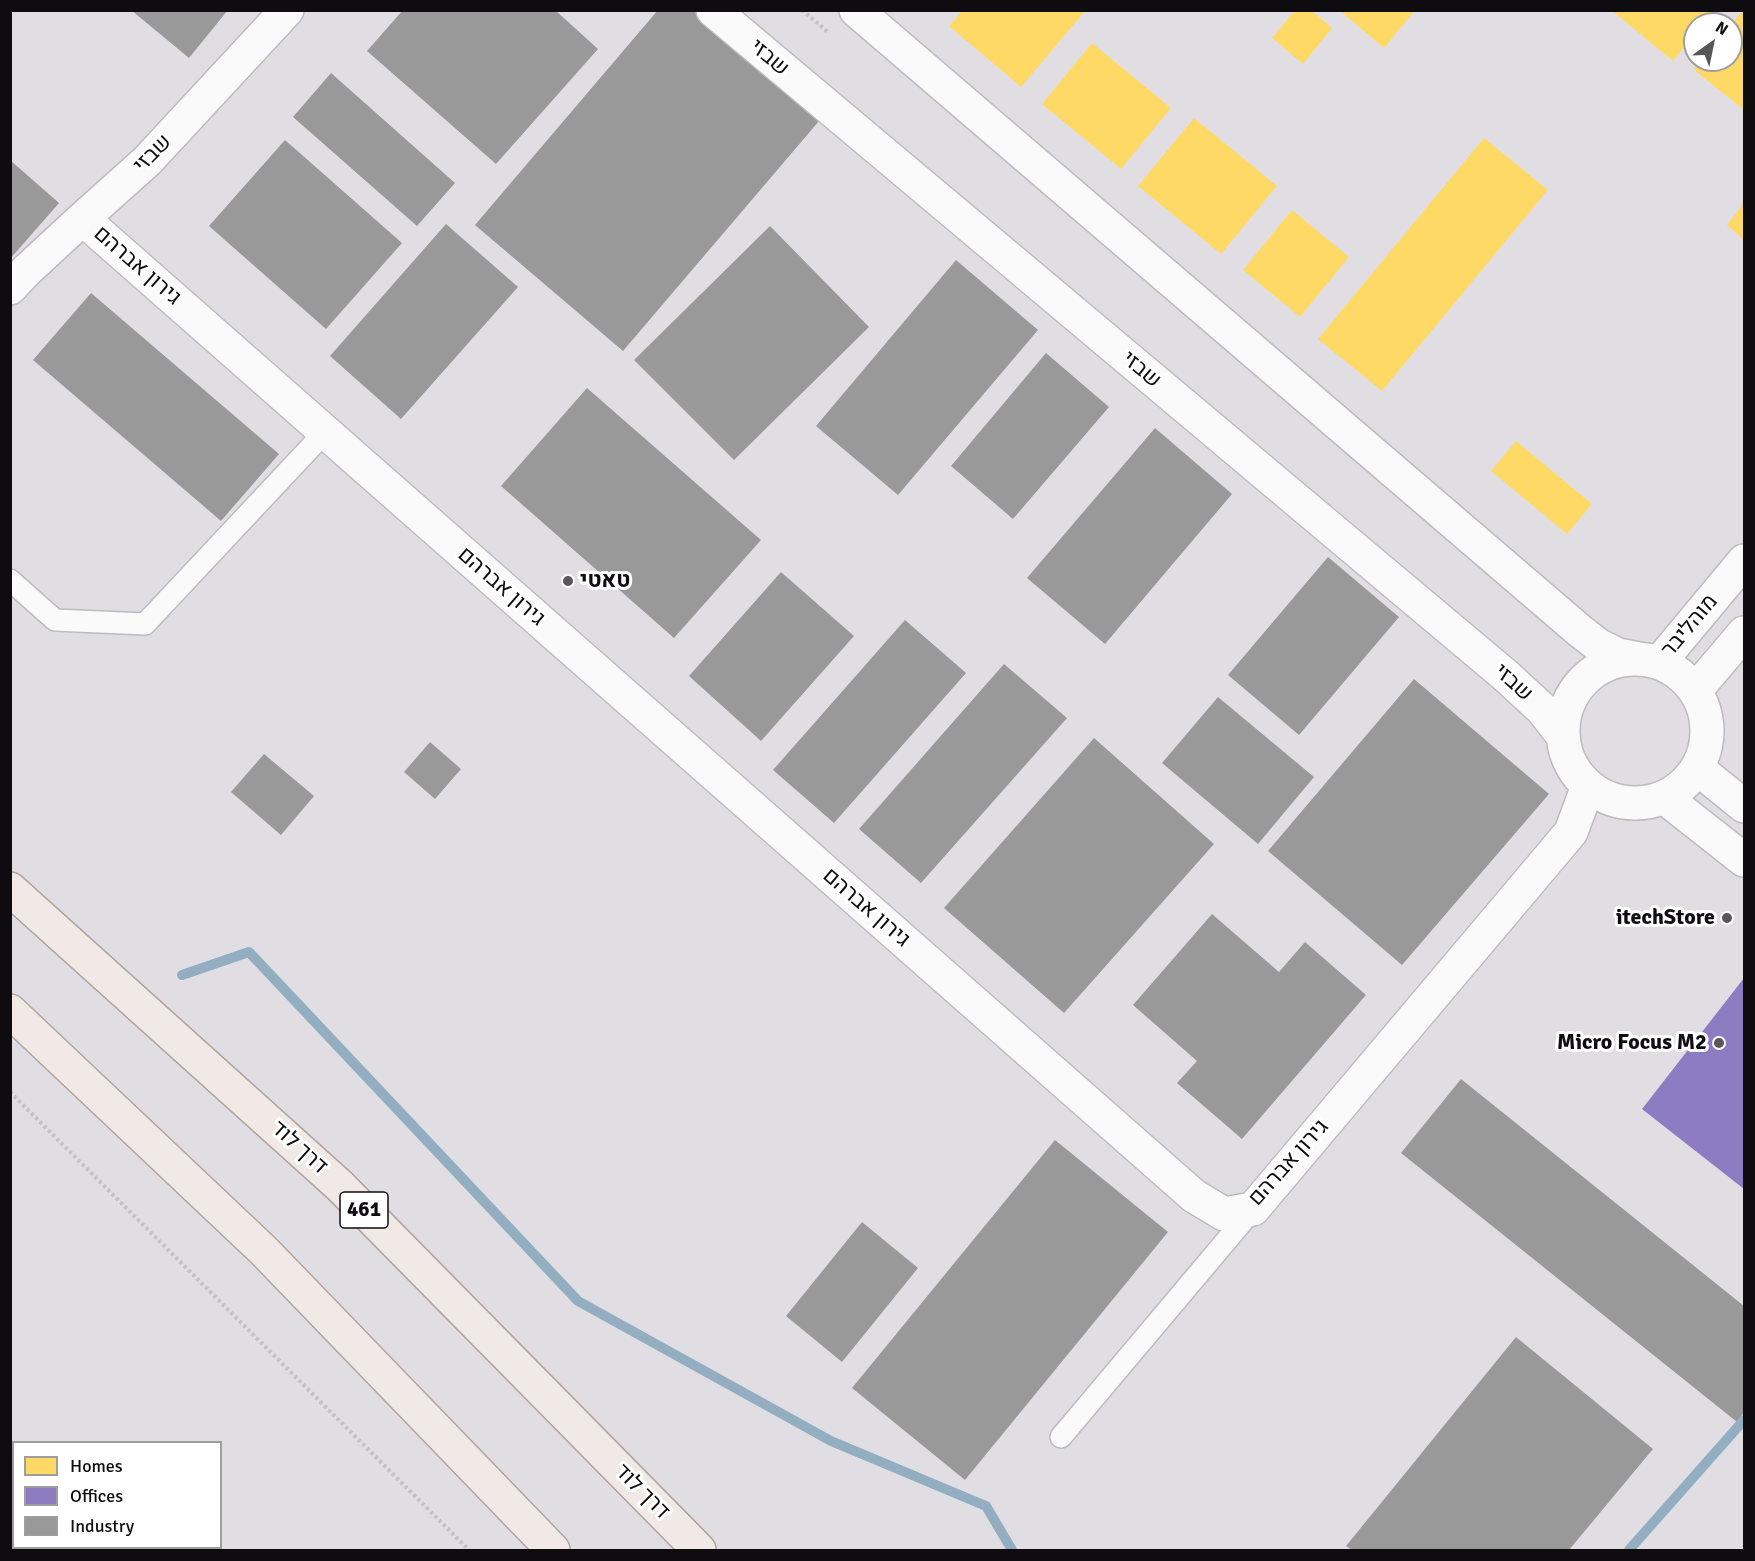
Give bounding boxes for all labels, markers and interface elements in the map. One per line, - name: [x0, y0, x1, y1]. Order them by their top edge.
- north arrow: [1683, 12, 1743, 72]
- text: N: [1712, 17, 1732, 40]
- street label: שבזי: [744, 34, 794, 82]
- street label: שבזי: [128, 129, 178, 179]
- street label: גירון אברהם: [88, 221, 186, 311]
- street label: שבזי: [1116, 346, 1166, 394]
- street label: גירון אברהם: [452, 542, 550, 632]
- place label: טאטי: [580, 568, 630, 594]
- marker: טאטי: [561, 574, 575, 588]
- street label: מוהליבר: [1656, 589, 1724, 663]
- street label: שבזי: [1488, 659, 1538, 707]
- street label: גירון אברהם: [817, 863, 915, 953]
- place label: itechStore: [1616, 905, 1715, 931]
- marker: itechStore: [1720, 911, 1734, 925]
- place label: Micro Focus M2: [1557, 1030, 1707, 1056]
- marker: Micro Focus M2: [1712, 1036, 1726, 1050]
- street label: גירון אברהם: [1243, 1114, 1335, 1212]
- street label: דרך לוד: [265, 1116, 333, 1180]
- road number: 461: [340, 1192, 388, 1228]
- legend: [12, 1441, 222, 1549]
- text: Homes: [70, 1455, 123, 1477]
- street label: דרך לוד: [609, 1459, 675, 1525]
- text: Offices: [70, 1485, 123, 1507]
- text: Industry: [70, 1515, 134, 1537]

